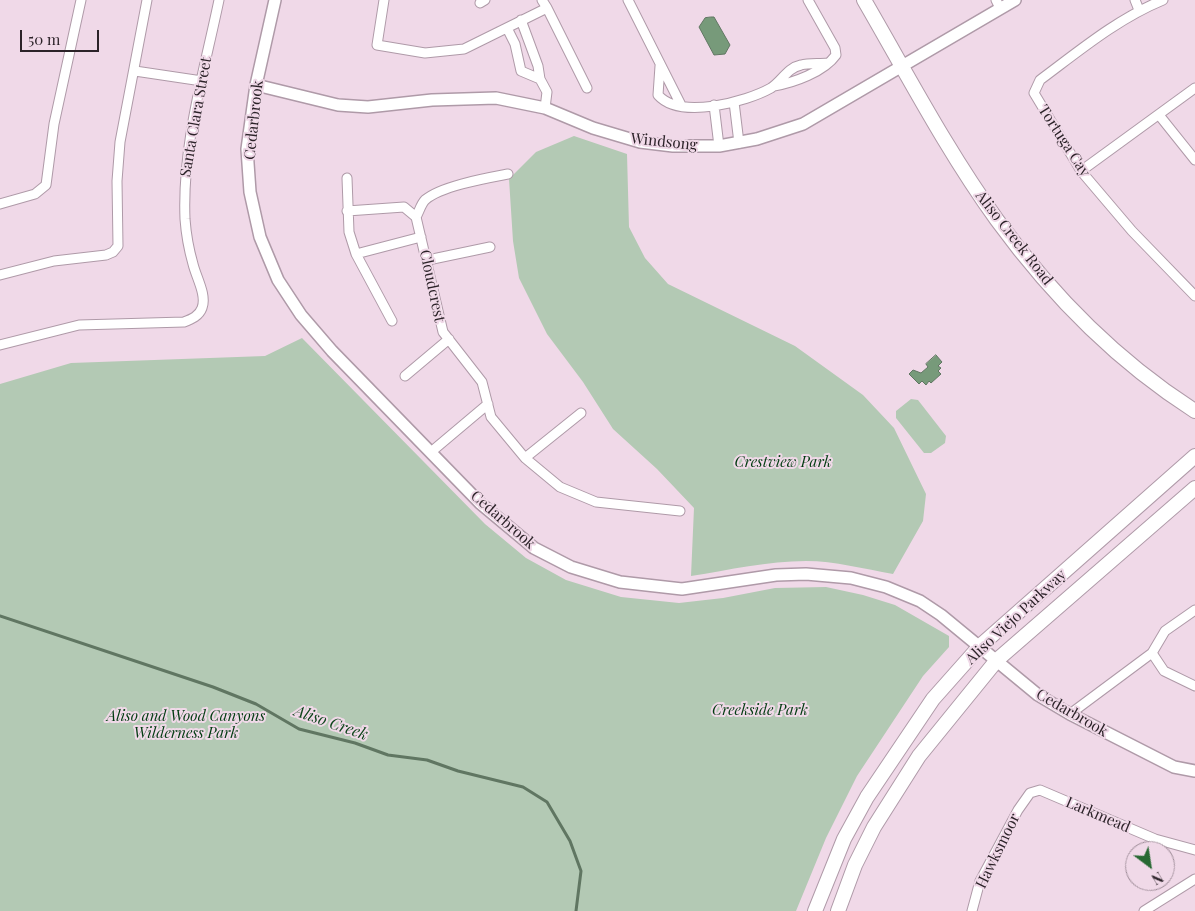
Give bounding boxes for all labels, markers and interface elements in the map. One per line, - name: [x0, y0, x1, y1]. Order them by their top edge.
- scale bar: [22, 20, 101, 52]
- text: 50 m: [28, 29, 60, 49]
- street label: Santa Clara Street: [177, 56, 215, 178]
- street label: Cedarbrook: [241, 79, 267, 161]
- street label: Tortuga Cay: [1034, 102, 1094, 180]
- street label: Windsong: [630, 130, 698, 154]
- street label: Aliso Creek Road: [972, 187, 1056, 289]
- street label: Cloudcrest: [416, 248, 448, 324]
- park label: Crestview Park: [734, 453, 832, 471]
- street label: Cedarbrook: [467, 487, 539, 553]
- street label: Aliso Viejo Parkway: [962, 566, 1070, 668]
- street label: Cedarbrook: [1033, 685, 1111, 741]
- water label: Aliso Creek: [292, 701, 370, 745]
- park label: Creekside Park: [712, 701, 808, 719]
- park label: Aliso and Wood Canyons Wilderness Park: [107, 707, 265, 742]
- street label: Larkmead: [1063, 793, 1133, 837]
- street label: Hawksmoor: [972, 811, 1024, 891]
- north arrow: [1125, 841, 1175, 891]
- text: N: [1148, 868, 1167, 889]

